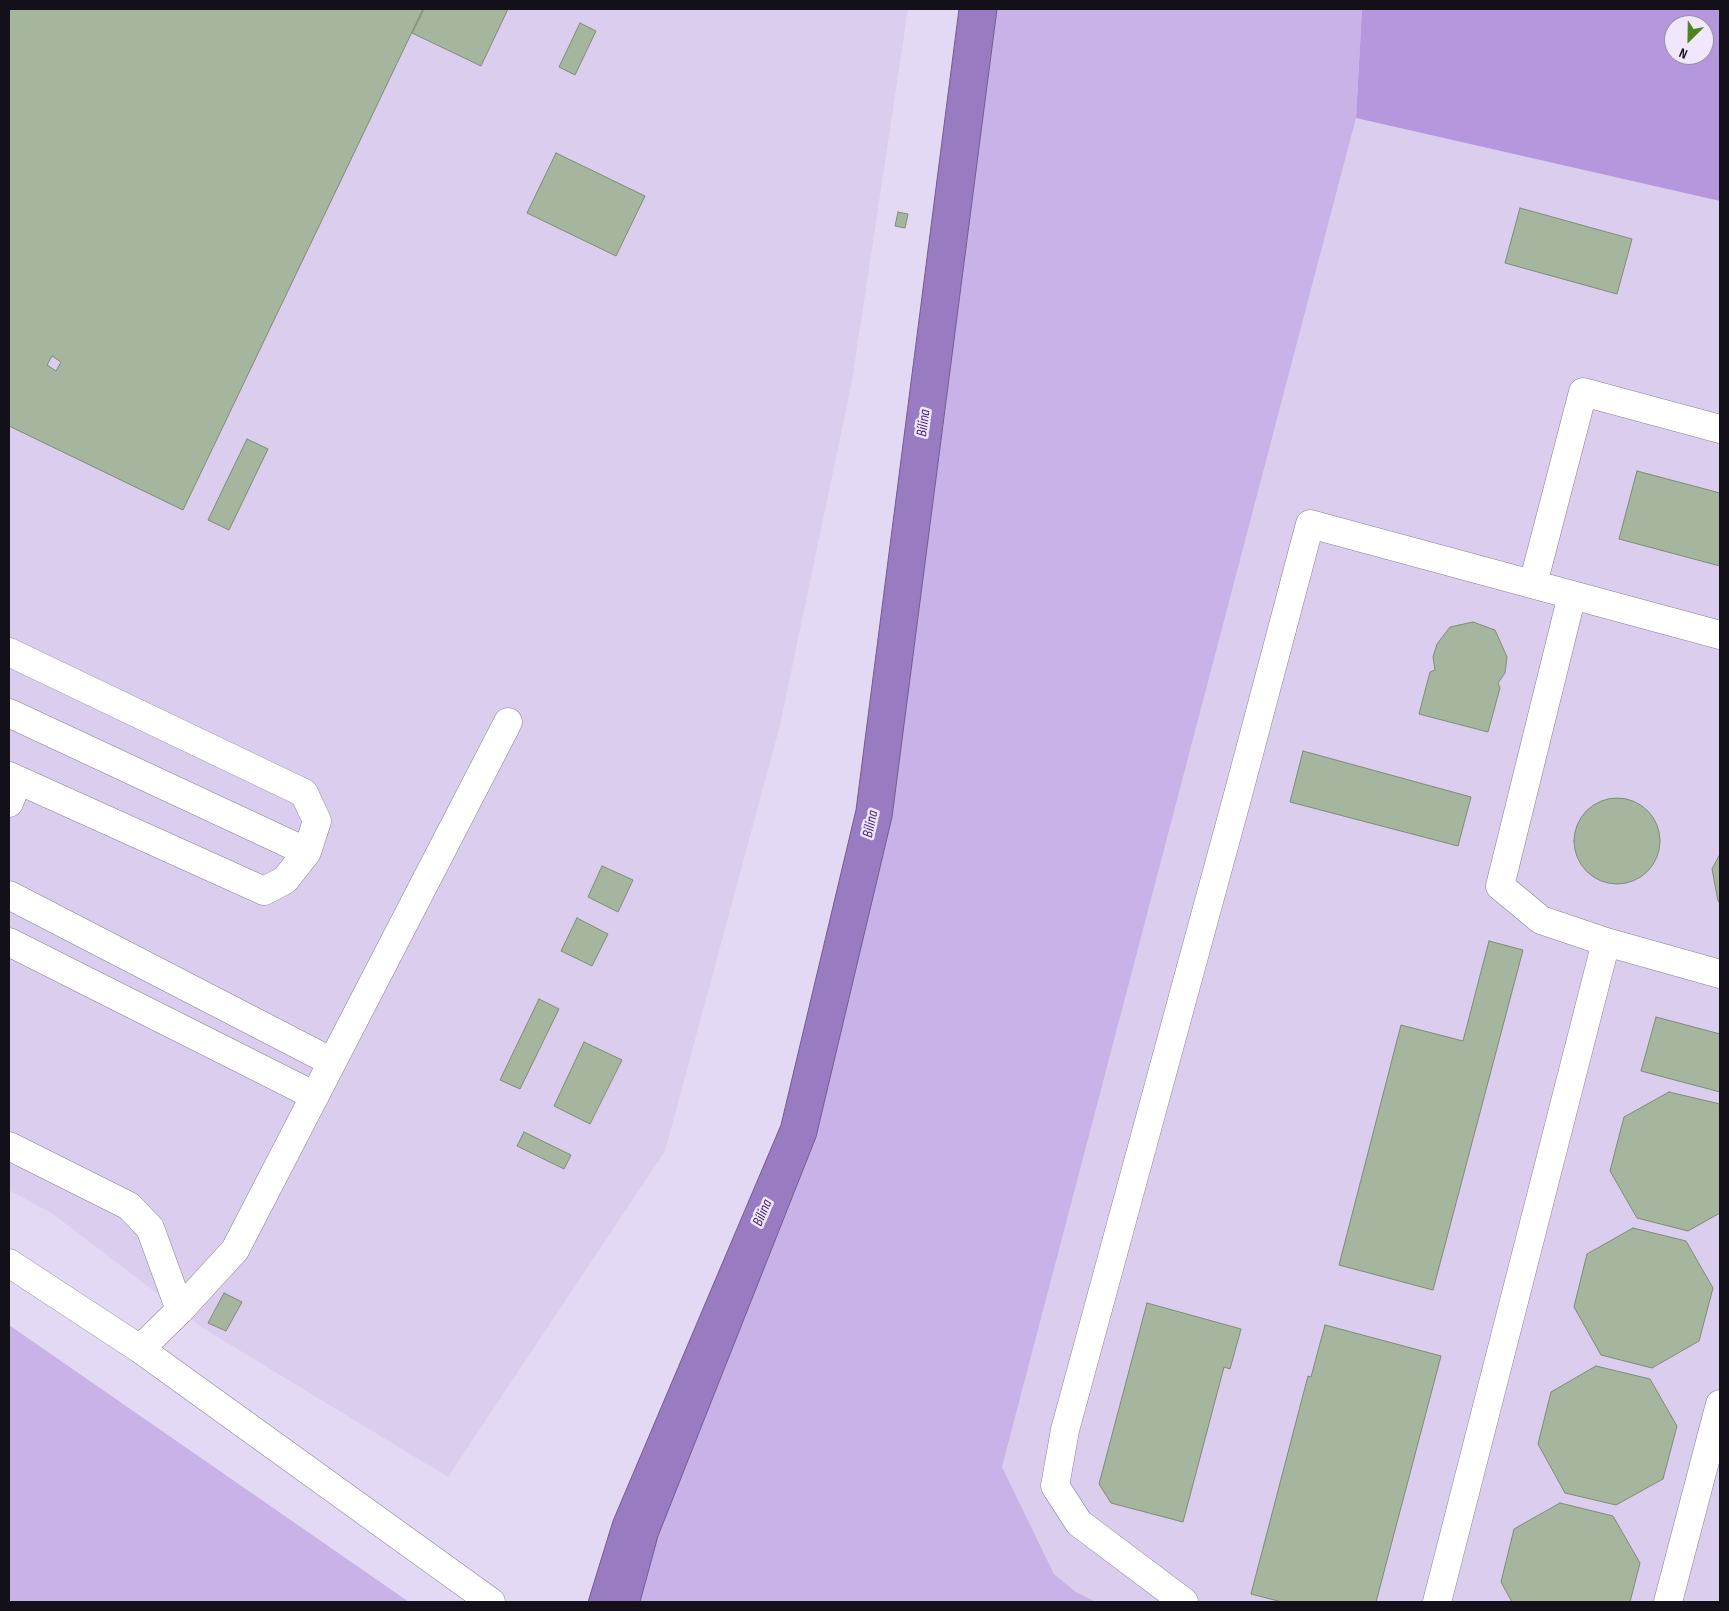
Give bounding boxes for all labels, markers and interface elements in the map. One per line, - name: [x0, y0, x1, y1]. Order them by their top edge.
- north arrow: [1664, 15, 1714, 65]
- text: N: [1677, 44, 1690, 63]
- water label: Bílina: [913, 408, 935, 438]
- water label: Bílina: [859, 809, 883, 839]
- water label: Bílina: [749, 1197, 777, 1229]

